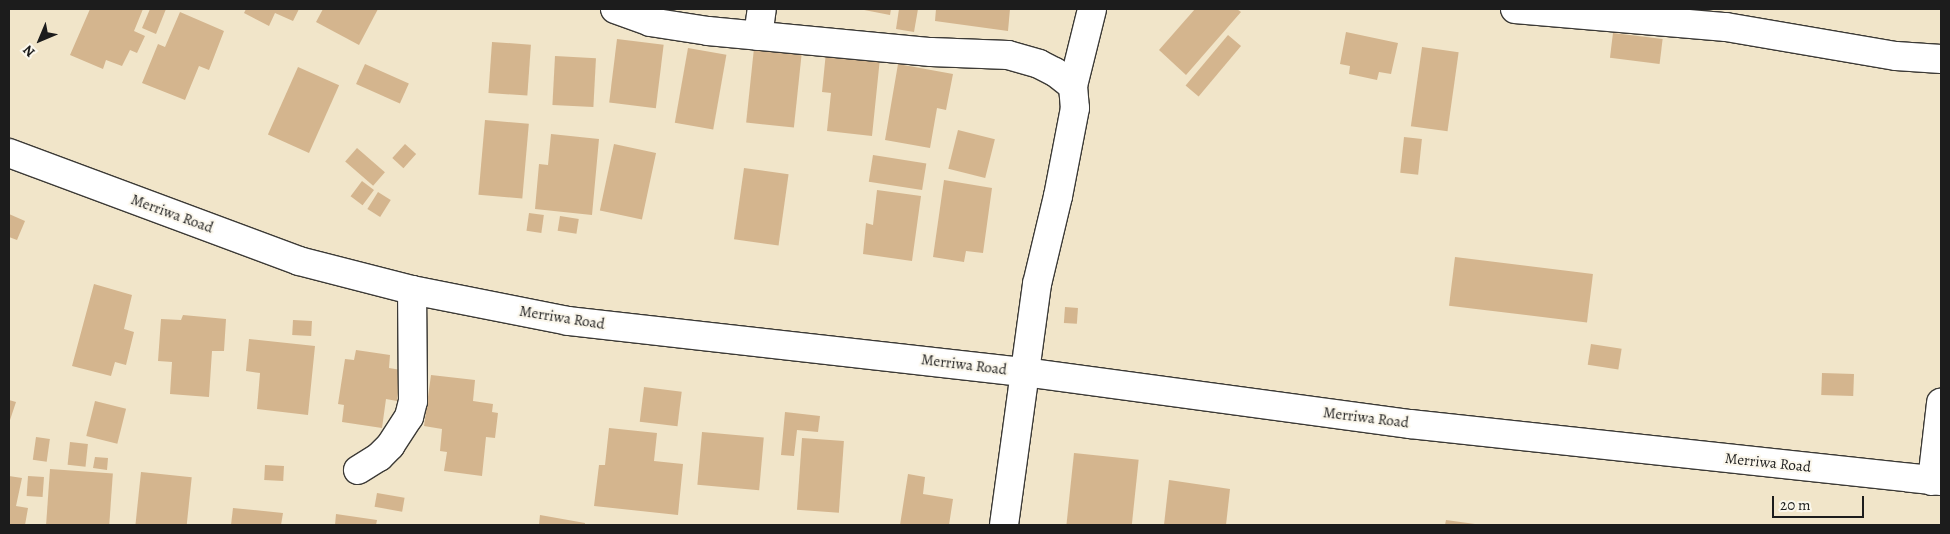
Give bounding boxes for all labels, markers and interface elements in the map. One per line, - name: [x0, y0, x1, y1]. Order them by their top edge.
- north arrow: [15, 15, 65, 65]
- text: N: [19, 41, 39, 61]
- street label: Merriwa Road: [128, 191, 216, 237]
- street label: Merriwa Road: [518, 302, 606, 334]
- street label: Merriwa Road: [920, 351, 1008, 379]
- street label: Merriwa Road: [1322, 404, 1410, 432]
- street label: Merriwa Road: [1724, 450, 1812, 476]
- scale bar: [1775, 486, 1868, 518]
- text: 20 m: [1780, 495, 1811, 515]

